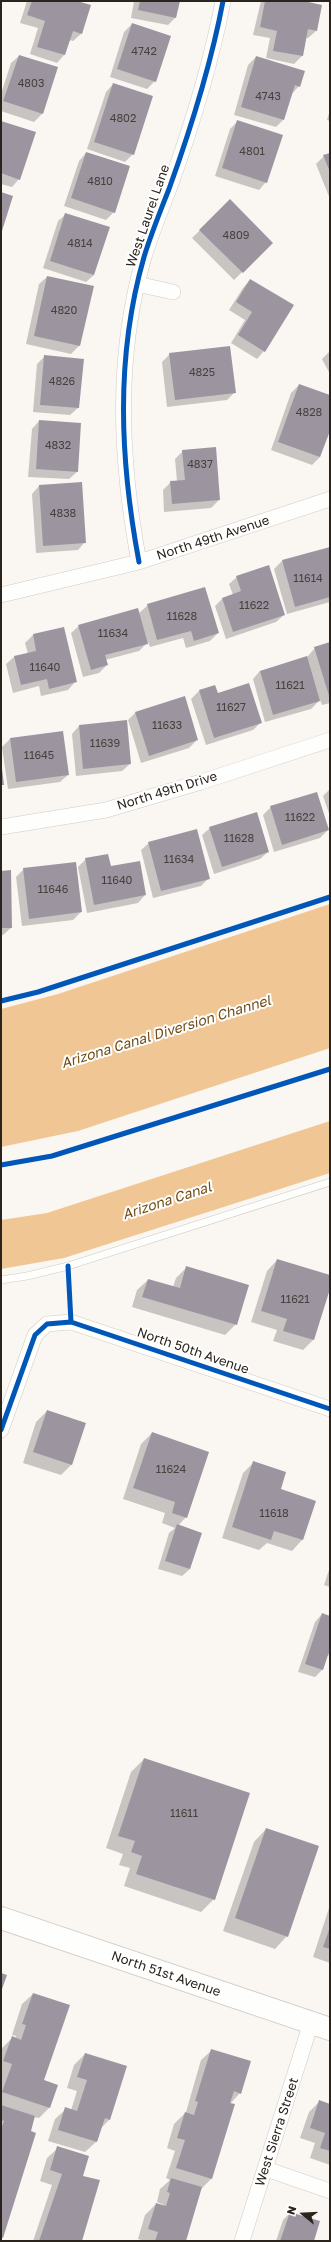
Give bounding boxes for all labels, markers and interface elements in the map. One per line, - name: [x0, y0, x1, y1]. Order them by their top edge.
- house number: 4742: [131, 45, 157, 59]
- house number: 4803: [18, 77, 44, 91]
- house number: 4743: [255, 90, 281, 104]
- house number: 4802: [110, 112, 136, 126]
- house number: 4801: [239, 145, 265, 159]
- street label: West Laurel Lane: [123, 162, 173, 270]
- house number: 4810: [87, 175, 113, 189]
- house number: 4809: [223, 229, 249, 243]
- house number: 4814: [67, 237, 93, 251]
- house number: 4820: [51, 304, 77, 318]
- house number: 4825: [189, 366, 215, 380]
- house number: 4826: [49, 375, 75, 389]
- house number: 4828: [296, 406, 322, 420]
- house number: 4832: [45, 439, 71, 453]
- house number: 4837: [187, 458, 213, 472]
- house number: 4838: [50, 507, 76, 521]
- street label: North 49th Avenue: [155, 512, 271, 564]
- house number: 11614: [293, 572, 323, 586]
- house number: 11622: [239, 599, 269, 613]
- house number: 11628: [167, 610, 197, 624]
- house number: 11634: [98, 627, 128, 641]
- house number: 11640: [30, 661, 60, 675]
- house number: 11621: [275, 679, 305, 693]
- house number: 11627: [216, 701, 246, 715]
- house number: 11633: [152, 719, 182, 733]
- house number: 11639: [90, 737, 120, 751]
- house number: 11645: [24, 749, 54, 763]
- street label: North 49th Drive: [115, 768, 219, 814]
- house number: 11622: [285, 811, 315, 825]
- house number: 11628: [224, 832, 254, 846]
- house number: 11634: [164, 853, 194, 867]
- house number: 11640: [102, 874, 132, 888]
- house number: 11646: [38, 883, 68, 897]
- water label: Arizona Canal Diversion Channel: [59, 992, 273, 1072]
- water label: Arizona Canal: [120, 1179, 214, 1223]
- house number: 11621: [280, 1293, 310, 1307]
- street label: North 50th Avenue: [135, 1325, 251, 1377]
- house number: 11624: [156, 1463, 186, 1477]
- house number: 11618: [259, 1507, 289, 1521]
- house number: 11611: [170, 1807, 198, 1821]
- street label: North 51st Avenue: [109, 1948, 223, 2000]
- street label: West Sierra Street: [252, 2076, 302, 2188]
- north arrow: [283, 2194, 323, 2234]
- text: N: [284, 2204, 299, 2216]

